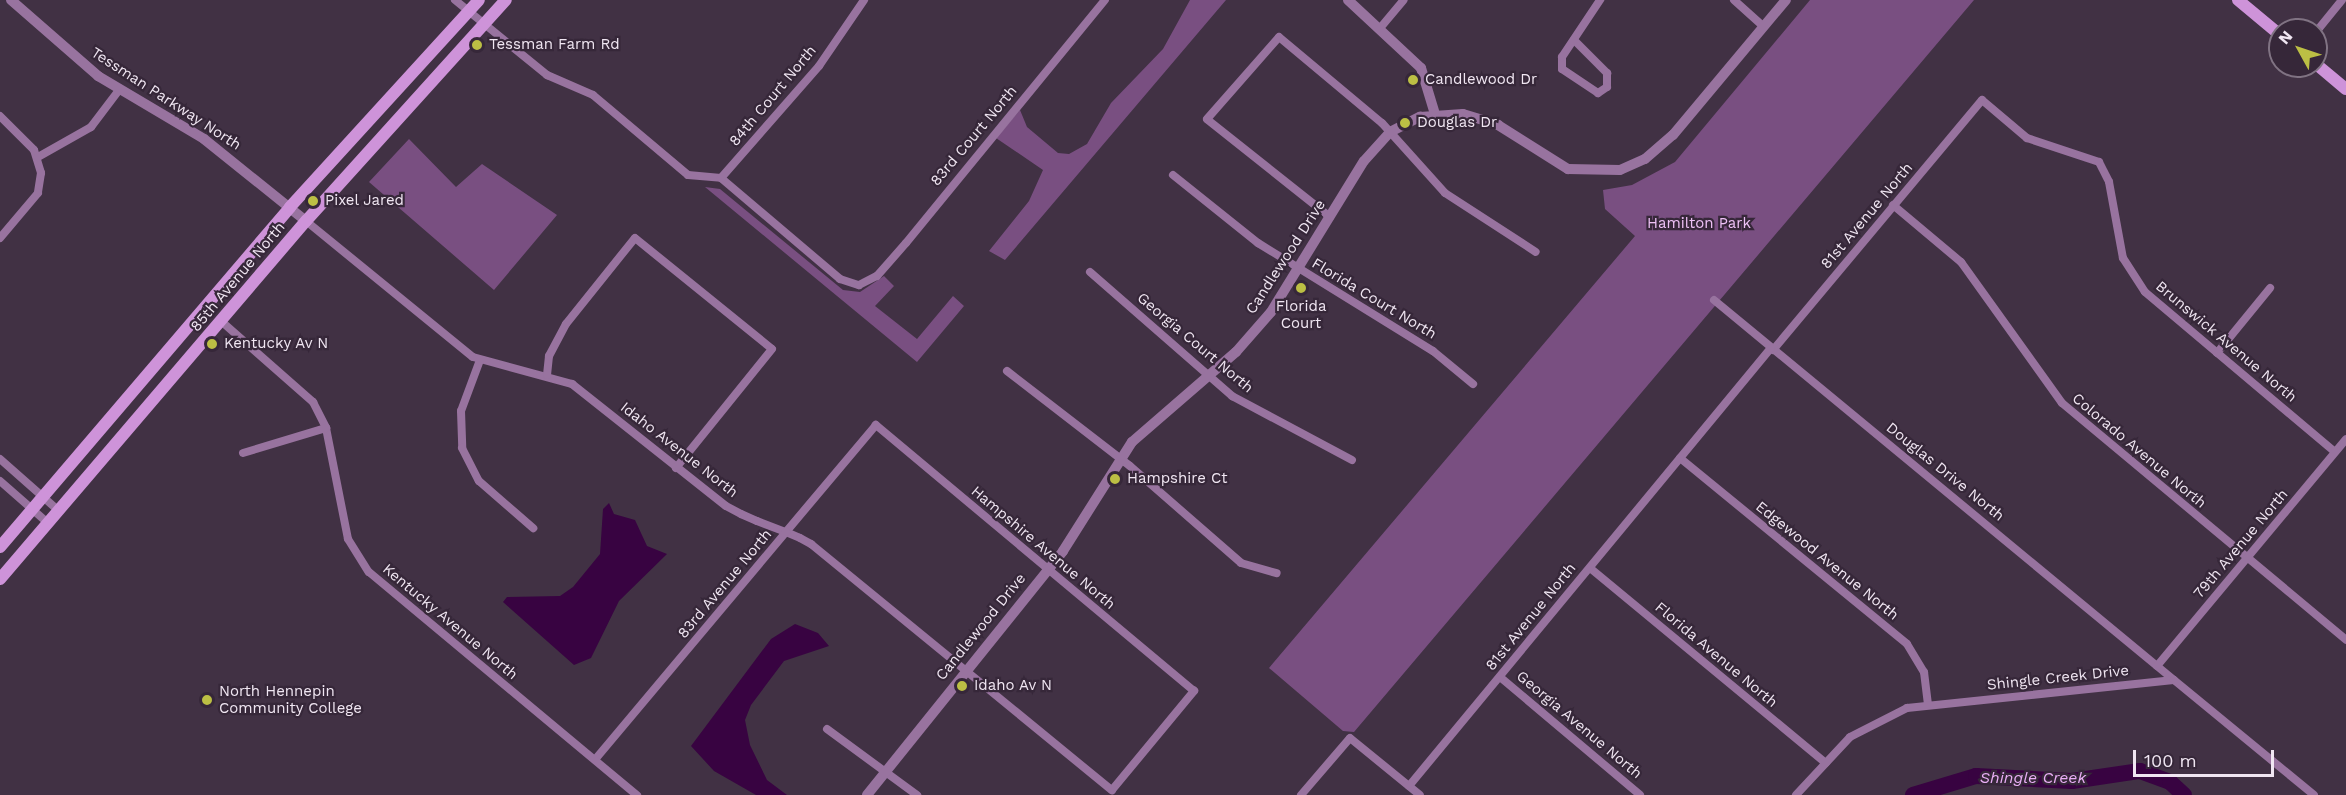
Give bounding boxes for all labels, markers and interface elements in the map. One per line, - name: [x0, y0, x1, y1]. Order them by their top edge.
- north arrow: [2268, 18, 2328, 78]
- text: N: [2274, 27, 2296, 48]
- place label: Tessman Farm Rd: [489, 36, 620, 54]
- marker: Tessman Farm Rd: [470, 38, 484, 52]
- street label: 84th Court North: [726, 42, 820, 150]
- street label: Tessman Parkway North: [87, 44, 245, 154]
- place label: Candlewood Dr: [1425, 71, 1537, 89]
- marker: Candlewood Dr: [1406, 73, 1420, 87]
- street label: 83rd Court North: [927, 82, 1021, 190]
- place label: Douglas Dr: [1417, 114, 1497, 132]
- marker: Douglas Dr: [1398, 116, 1412, 130]
- street label: 81st Avenue North: [1817, 159, 1917, 273]
- place label: Pixel Jared: [325, 192, 405, 210]
- marker: Pixel Jared: [306, 194, 320, 208]
- street label: Candlewood Drive: [1242, 196, 1330, 318]
- park label: Hamilton Park: [1647, 215, 1751, 233]
- street label: 85th Avenue North: [187, 218, 289, 336]
- street label: Florida Court North: [1308, 255, 1440, 343]
- street label: Brunswick Avenue North: [2151, 277, 2301, 407]
- marker: Florida Court: [1294, 281, 1308, 295]
- street label: Georgia Court North: [1133, 289, 1257, 397]
- place label: Florida Court: [1276, 297, 1326, 332]
- place label: Kentucky Av N: [224, 335, 330, 353]
- marker: Kentucky Av N: [205, 337, 219, 351]
- street label: Colorado Avenue North: [2068, 389, 2210, 513]
- street label: Idaho Avenue North: [616, 398, 742, 502]
- street label: Douglas Drive North: [1882, 419, 2008, 525]
- place label: Hampshire Ct: [1127, 470, 1228, 488]
- marker: Hampshire Ct: [1108, 472, 1122, 486]
- street label: Hampshire Avenue North: [967, 482, 1119, 614]
- street label: 79th Avenue North: [2190, 485, 2292, 603]
- street label: Edgewood Avenue North: [1752, 498, 1902, 624]
- street label: 83rd Avenue North: [674, 526, 776, 642]
- street label: 81st Avenue North: [1482, 559, 1580, 675]
- street label: Kentucky Avenue North: [378, 560, 522, 684]
- street label: Candlewood Drive: [932, 570, 1030, 684]
- street label: Florida Avenue North: [1651, 598, 1781, 712]
- street label: Shingle Creek Drive: [1986, 662, 2130, 694]
- street label: Georgia Avenue North: [1512, 667, 1646, 783]
- place label: Idaho Av N: [974, 677, 1053, 695]
- marker: Idaho Av N: [955, 679, 969, 693]
- place label: North Hennepin Community College: [219, 682, 362, 717]
- marker: North Hennepin Community College: [200, 693, 214, 707]
- scale bar: [2136, 738, 2277, 776]
- text: 100 m: [2144, 750, 2197, 771]
- water label: Shingle Creek: [1980, 768, 2086, 788]

